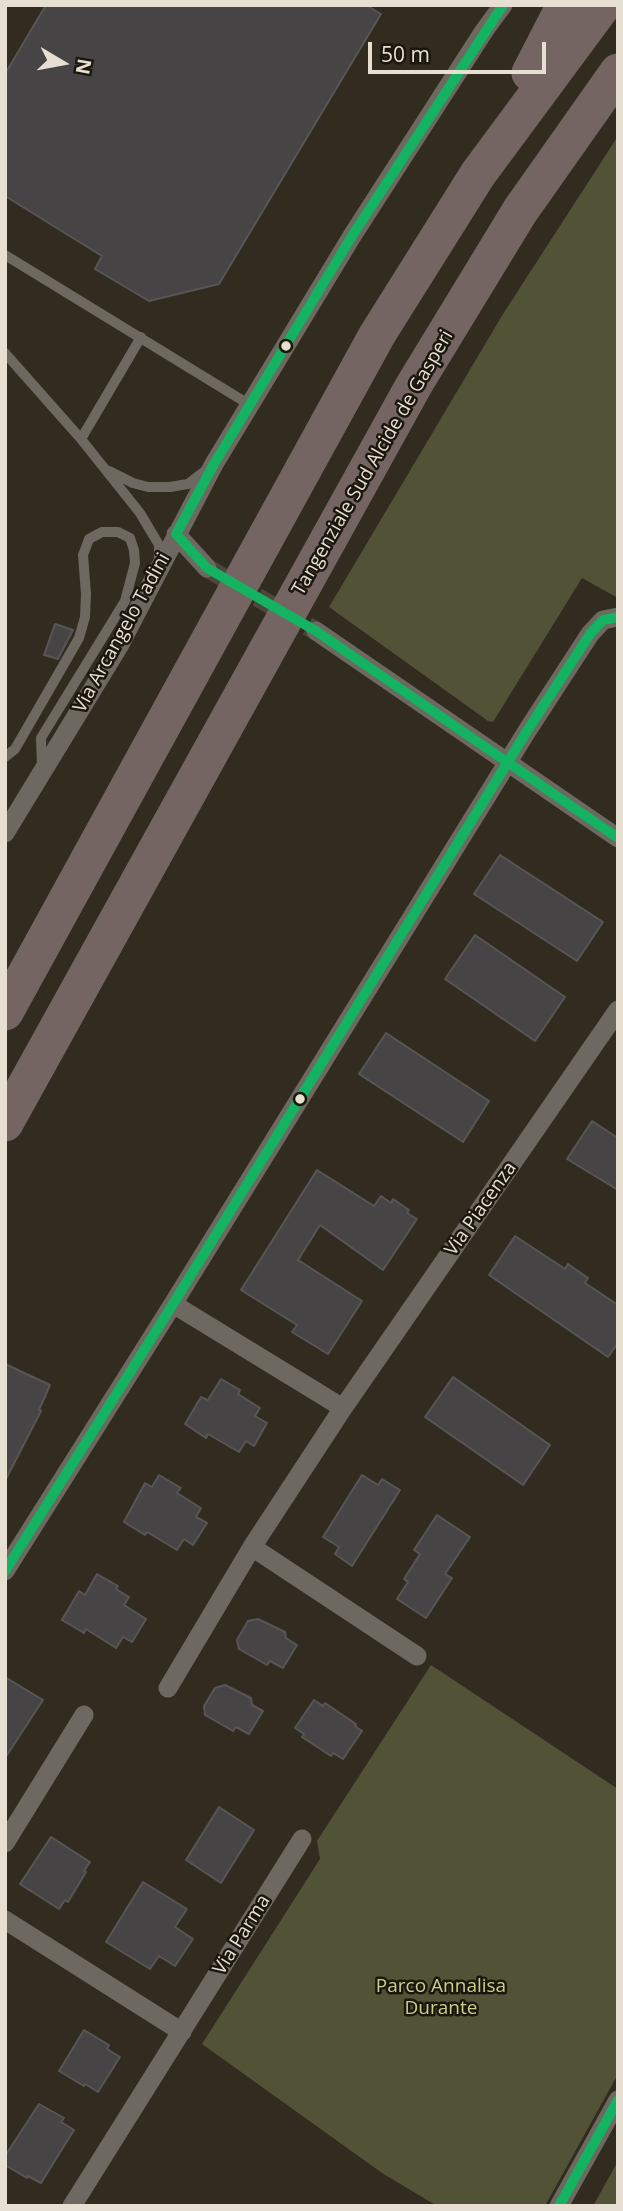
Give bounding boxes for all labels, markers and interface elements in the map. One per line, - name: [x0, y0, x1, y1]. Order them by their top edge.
- north arrow: [28, 28, 98, 98]
- scale bar: [371, 28, 550, 72]
- text: 50 m: [381, 40, 430, 68]
- text: N: [70, 57, 98, 77]
- street label: Tangenziale Sud Alcide de Gasperi: [288, 327, 458, 599]
- unlabelled marker: [279, 339, 293, 353]
- street label: Via Arcangelo Tadini: [69, 549, 175, 717]
- unlabelled marker: [293, 1092, 307, 1106]
- street label: Via Piacenza: [440, 1158, 522, 1260]
- street label: Via Parma: [209, 1891, 275, 1979]
- park label: Parco Annalisa Durante: [376, 1976, 506, 2020]

